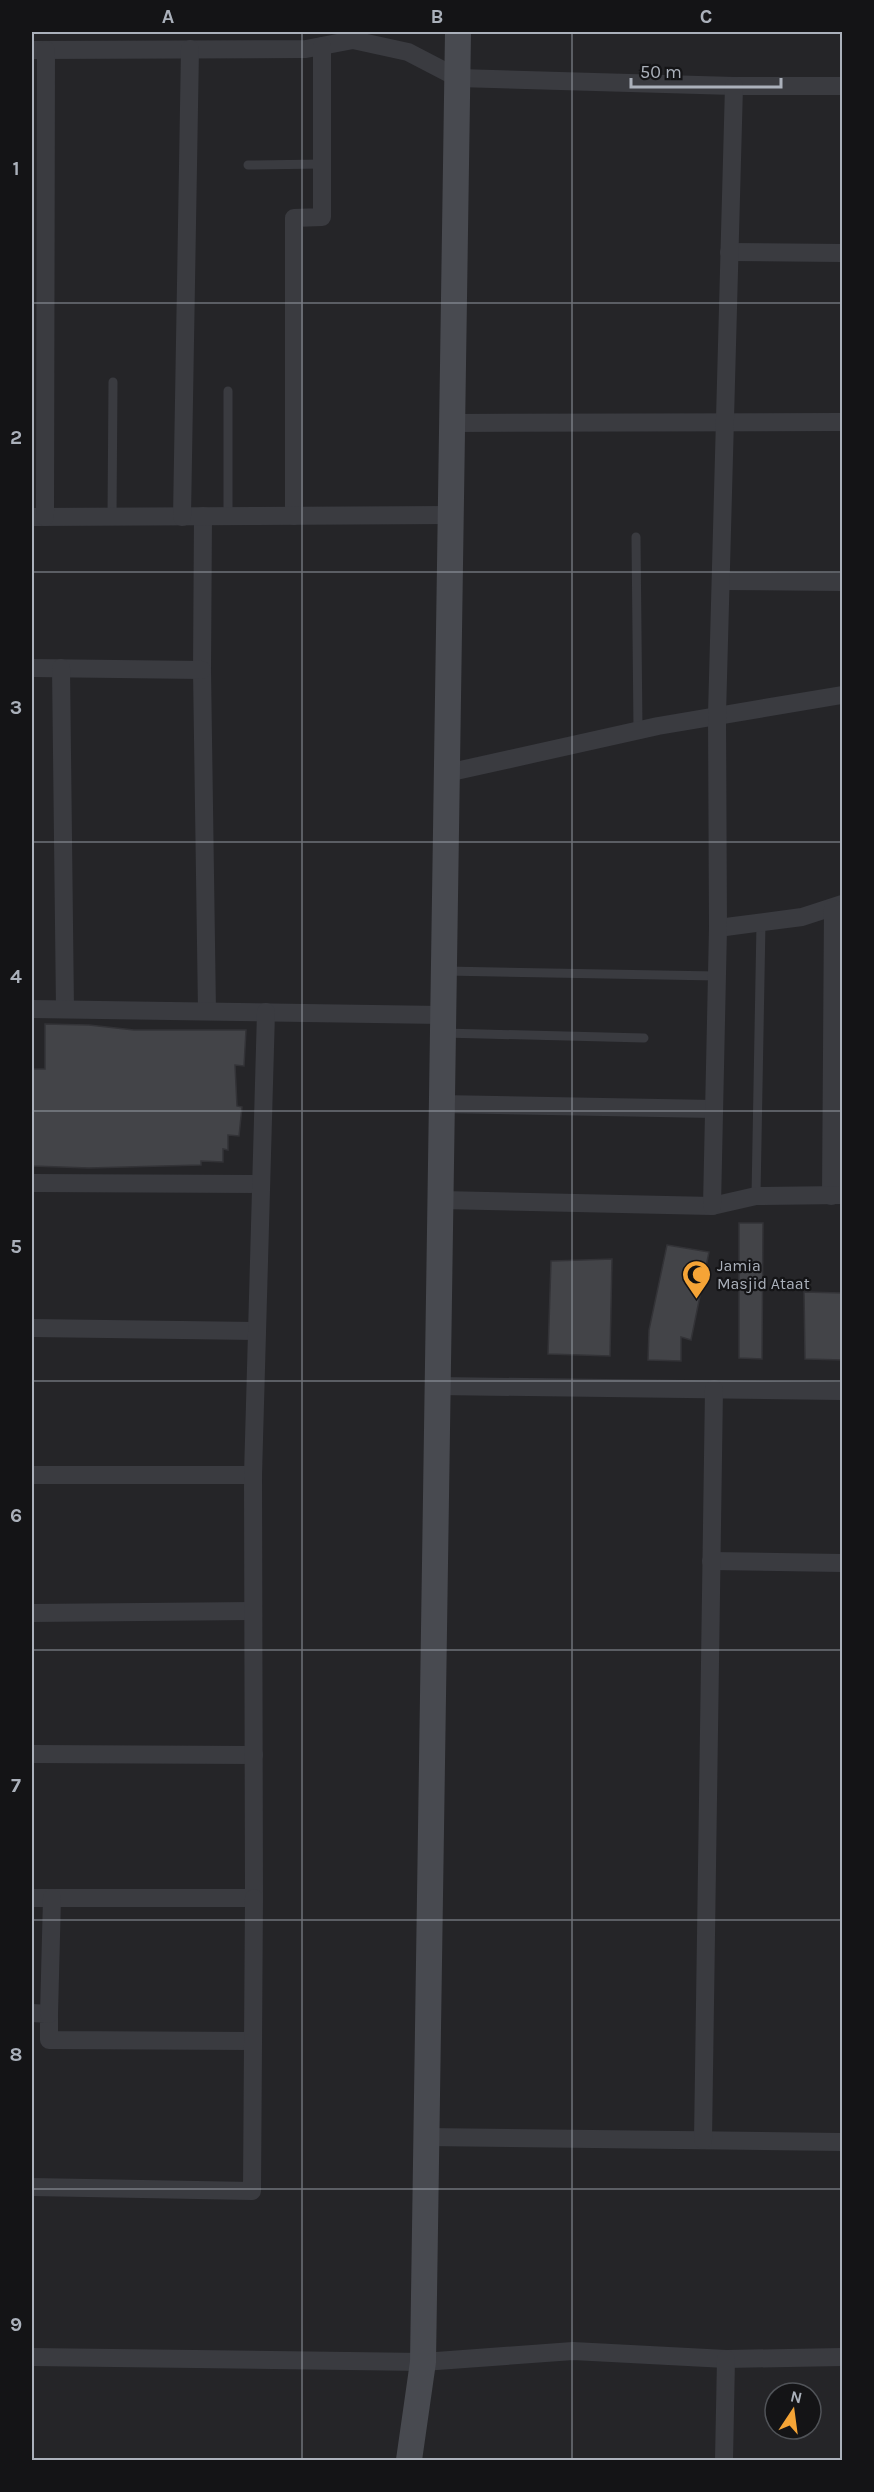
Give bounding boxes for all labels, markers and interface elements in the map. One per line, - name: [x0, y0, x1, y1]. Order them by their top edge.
- text: A: [162, 5, 175, 28]
- text: B: [431, 5, 443, 28]
- text: C: [700, 5, 712, 28]
- scale bar: [631, 51, 781, 89]
- text: 50 m: [640, 61, 682, 83]
- text: 1: [12, 157, 20, 180]
- text: 2: [10, 426, 22, 449]
- text: 3: [10, 696, 22, 719]
- text: 4: [10, 965, 22, 988]
- text: 5: [10, 1235, 22, 1258]
- place label: Jamia Masjid Ataat: [717, 1256, 810, 1293]
- mosque icon: Jamia Masjid Ataat: [680, 1258, 712, 1300]
- text: 6: [10, 1504, 22, 1527]
- text: 7: [11, 1774, 21, 1797]
- text: 8: [10, 2043, 22, 2066]
- text: 9: [10, 2313, 22, 2336]
- north arrow: [763, 2381, 823, 2441]
- text: N: [789, 2386, 804, 2407]

